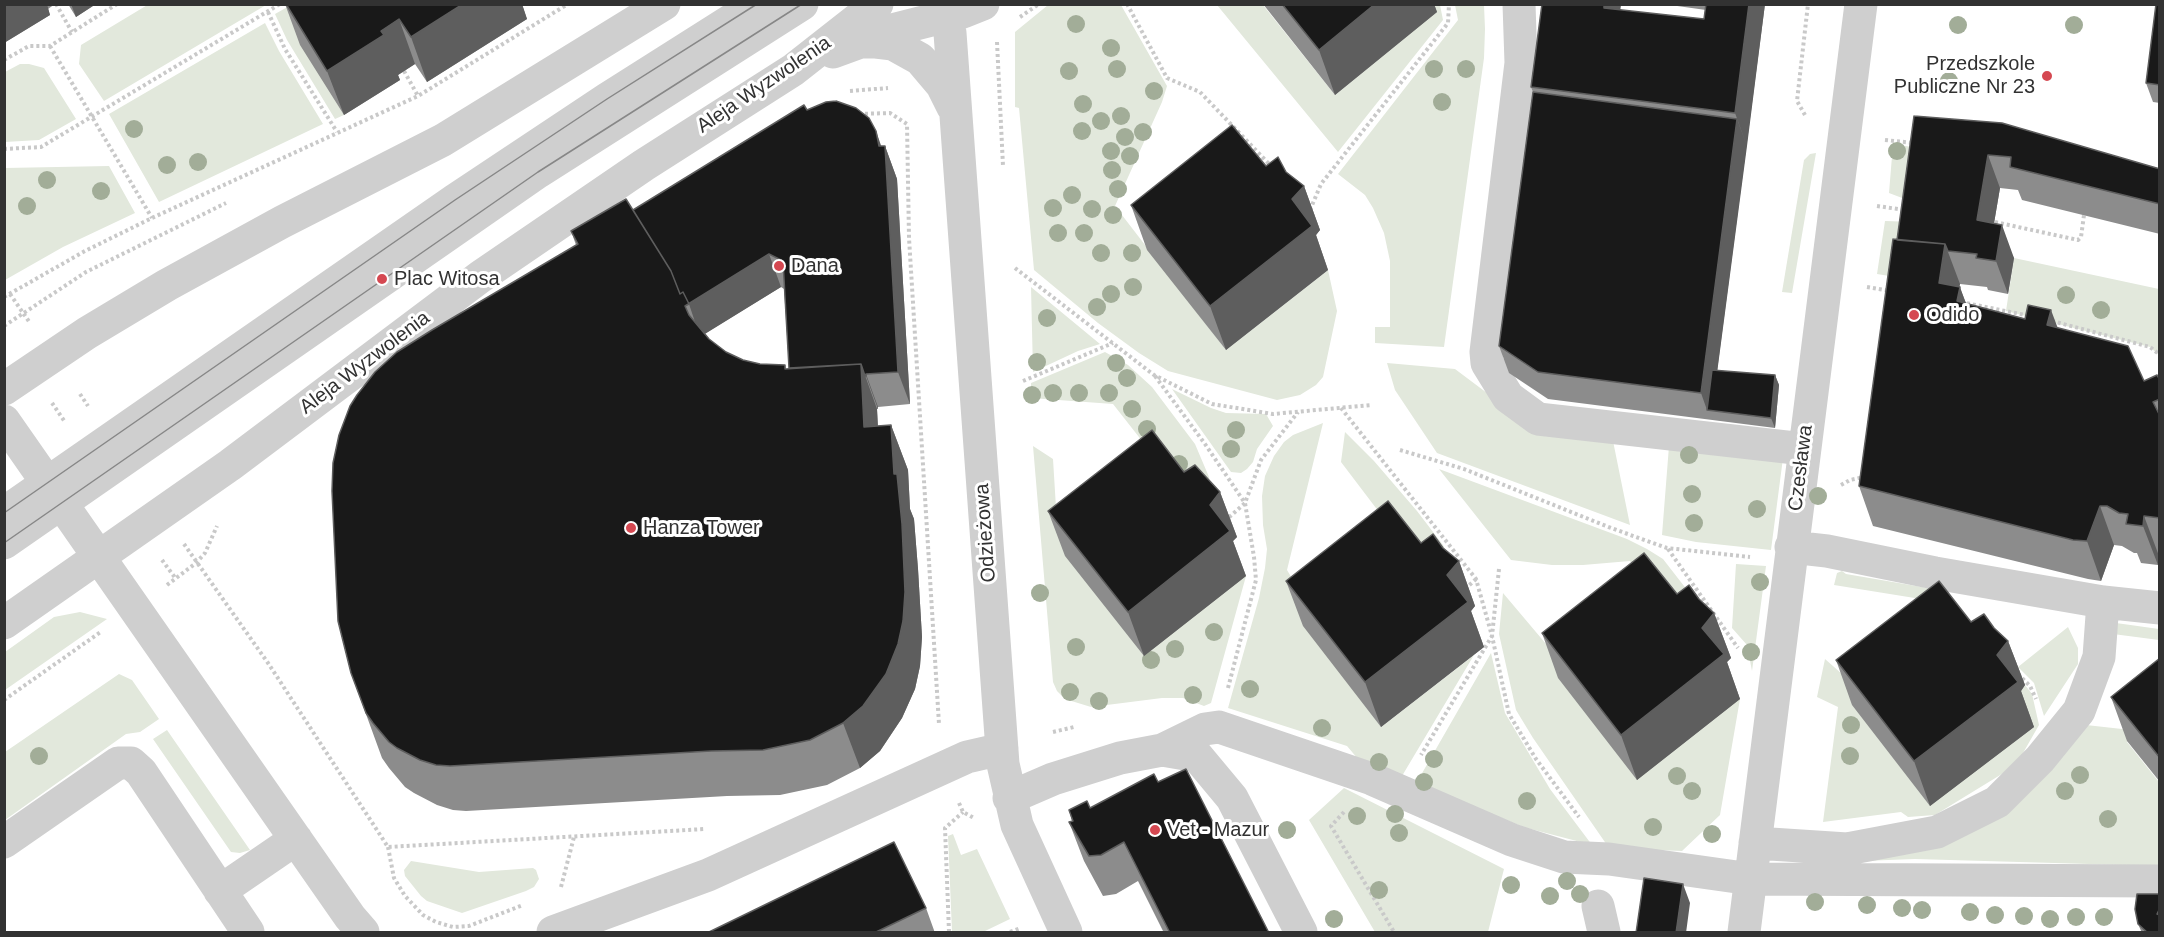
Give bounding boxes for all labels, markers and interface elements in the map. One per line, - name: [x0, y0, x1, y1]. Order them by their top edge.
- street label: Aleja Wyzwolenia: [692, 31, 836, 139]
- place label: Przedszkole Publiczne Nr 23: [1894, 52, 2035, 99]
- marker: Przedszkole Publiczne Nr 23: [2040, 69, 2054, 83]
- place label: Dana: [791, 254, 839, 278]
- marker: Dana: [772, 259, 786, 273]
- place label: Plac Witosa: [394, 267, 500, 291]
- marker: Plac Witosa: [375, 272, 389, 286]
- place label: Odido: [1926, 303, 1979, 327]
- street label: Aleja Wyzwolenia: [295, 306, 435, 420]
- marker: Odido: [1907, 308, 1921, 322]
- street label: Czesława: [1784, 424, 1818, 512]
- street label: Odzieżowa: [971, 483, 1001, 583]
- place label: Hanza Tower: [643, 516, 760, 540]
- marker: Hanza Tower: [624, 521, 638, 535]
- place label: Vet - Mazur: [1167, 818, 1269, 842]
- marker: Vet - Mazur: [1148, 823, 1162, 837]

